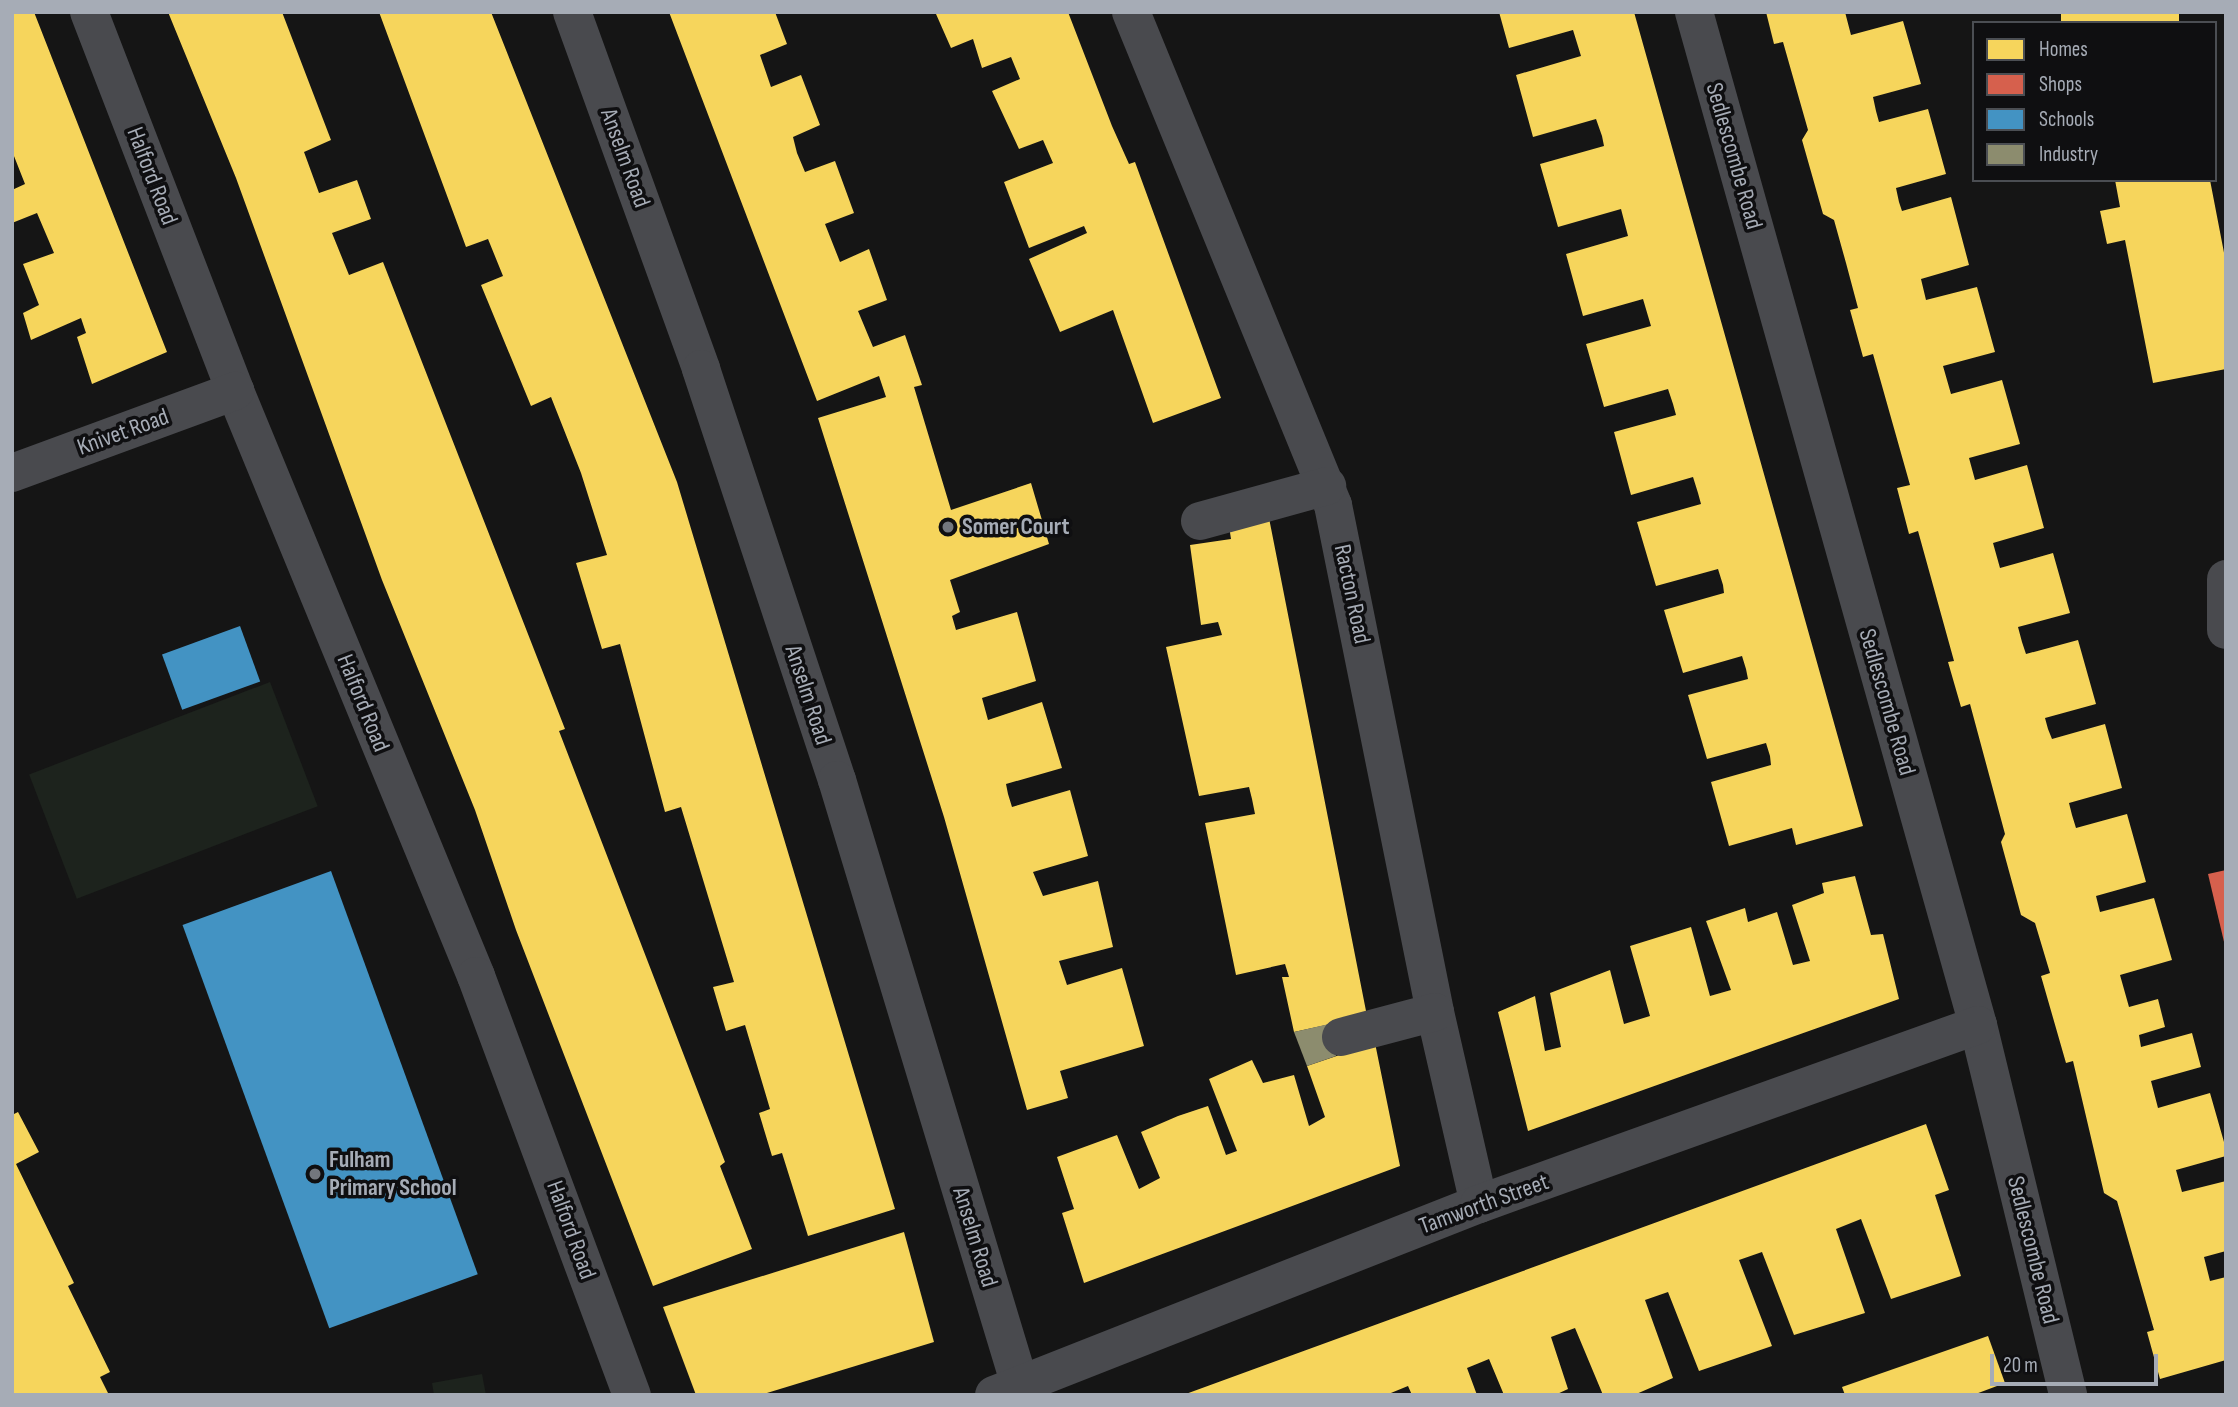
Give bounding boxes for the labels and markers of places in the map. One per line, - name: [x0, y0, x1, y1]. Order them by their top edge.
- place label: Somer Court: [962, 513, 1069, 541]
- marker: Somer Court: [940, 519, 956, 535]
- place label: Fulham Primary School: [329, 1146, 457, 1202]
- marker: Fulham Primary School: [307, 1166, 323, 1182]

